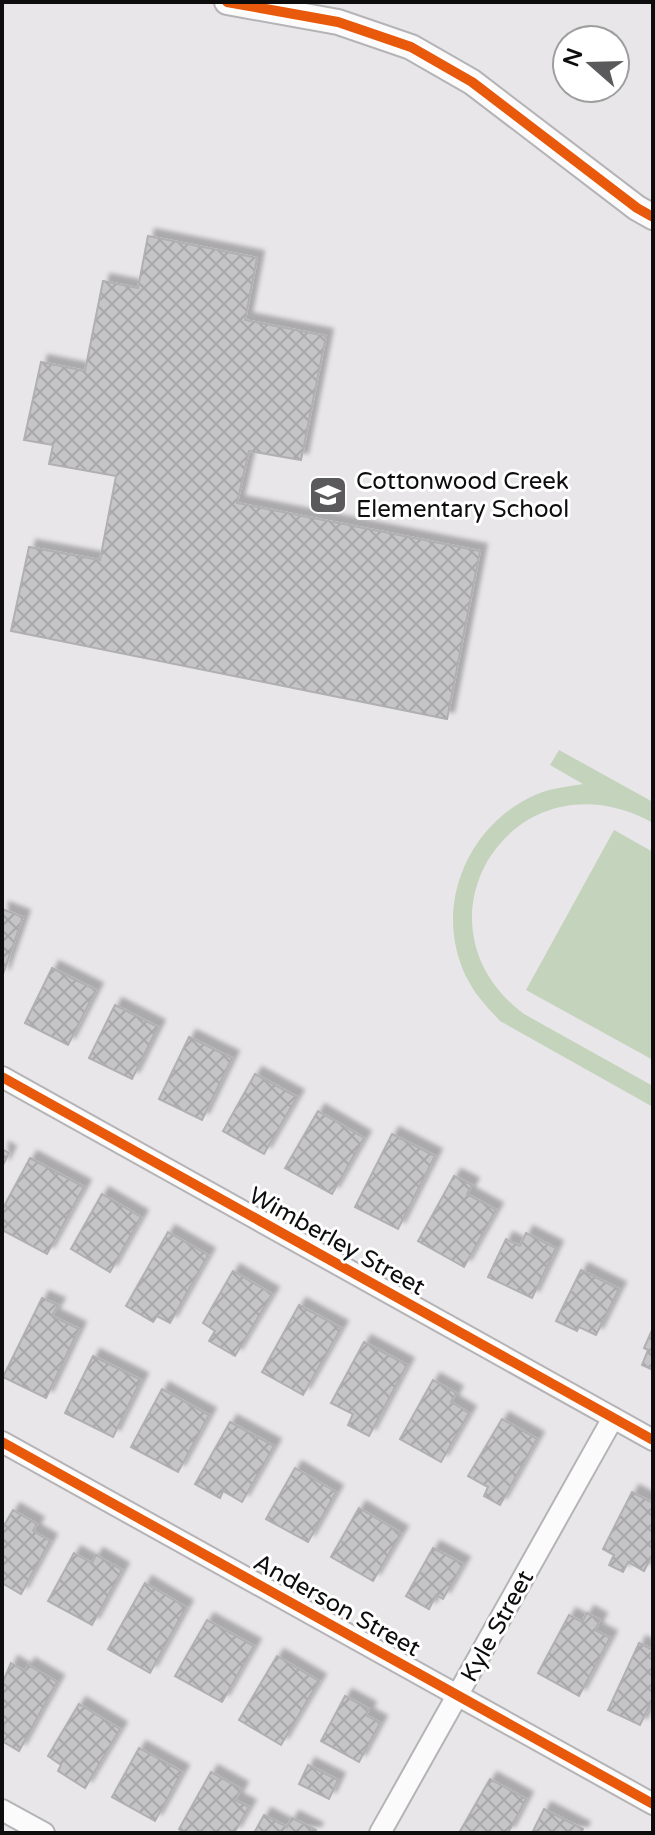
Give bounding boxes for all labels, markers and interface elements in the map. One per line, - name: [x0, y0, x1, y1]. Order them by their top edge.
- north arrow: [551, 24, 631, 104]
- text: N: [558, 45, 588, 70]
- place label: Cottonwood Creek Elementary School: [356, 467, 569, 524]
- school or university icon: Cottonwood Creek Elementary School: [307, 474, 349, 516]
- street label: Wimberley Street: [244, 1181, 430, 1302]
- street label: Anderson Street: [248, 1548, 425, 1663]
- street label: Kyle Street: [455, 1565, 540, 1687]

